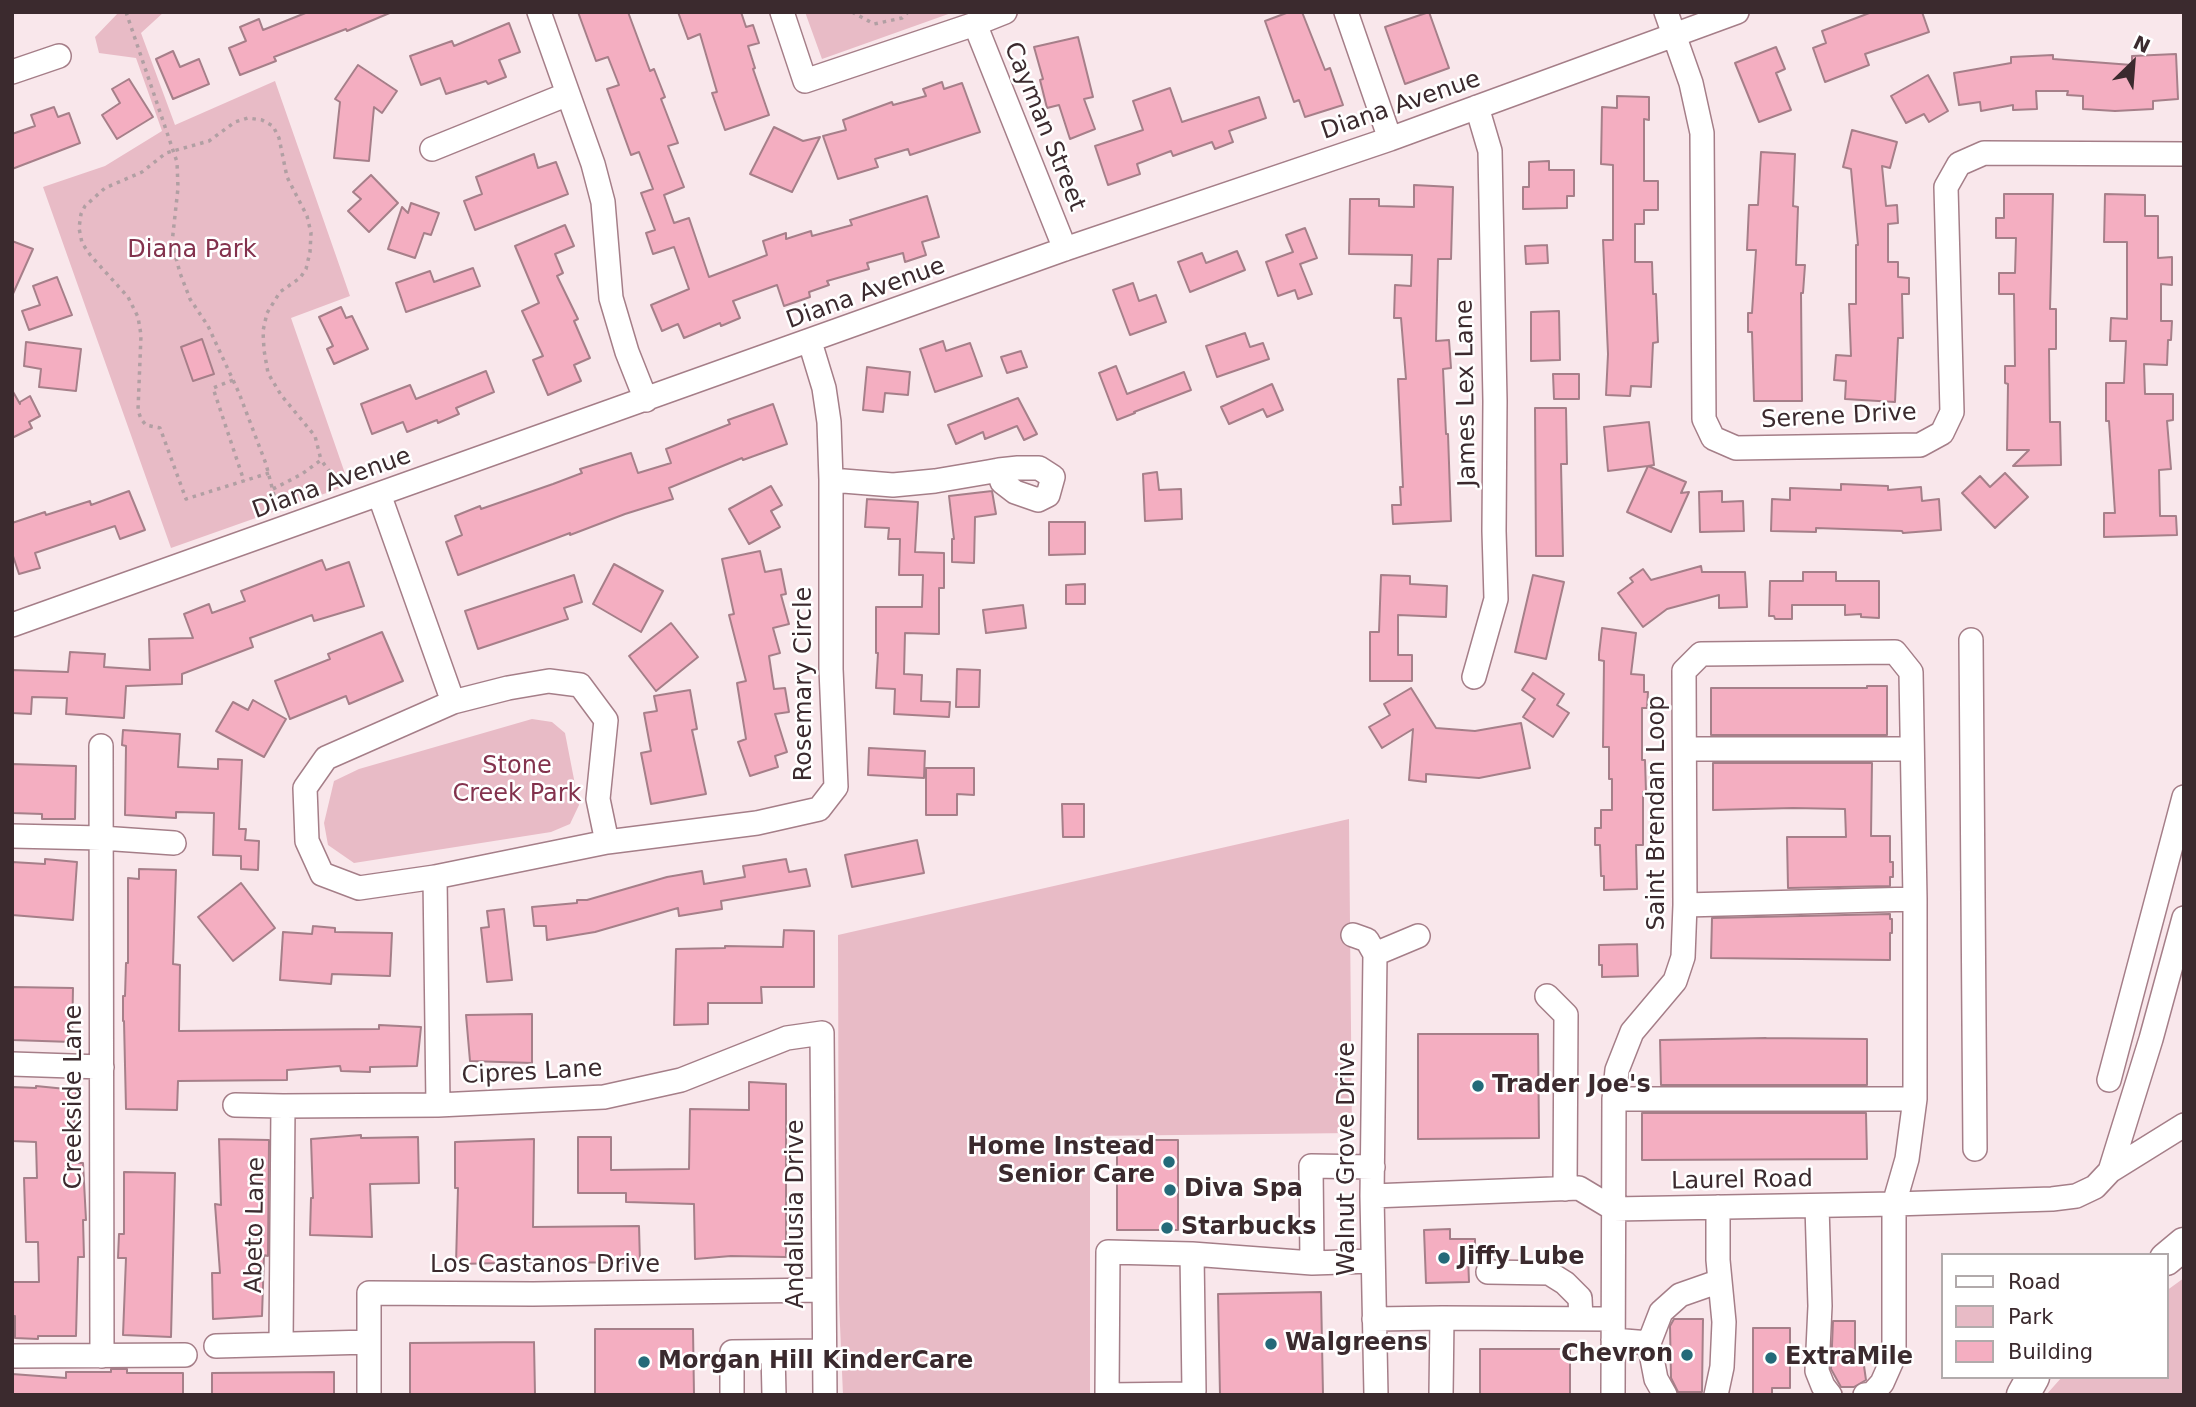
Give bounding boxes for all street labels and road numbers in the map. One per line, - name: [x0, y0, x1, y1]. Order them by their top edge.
- street label: Cayman Street: [997, 38, 1091, 216]
- street label: Diana Avenue: [1318, 65, 1484, 147]
- street label: Diana Avenue: [783, 252, 949, 336]
- street label: James Lex Lane: [1451, 299, 1483, 487]
- street label: Serene Drive: [1761, 399, 1917, 435]
- street label: Diana Avenue: [249, 442, 415, 526]
- street label: Rosemary Circle: [791, 587, 819, 781]
- street label: Saint Brendan Loop: [1644, 696, 1672, 930]
- street label: Creekside Lane: [61, 1005, 89, 1189]
- street label: Walnut Grove Drive: [1334, 1042, 1362, 1276]
- street label: Cipres Lane: [461, 1055, 603, 1091]
- street label: Andalusia Drive: [783, 1120, 811, 1308]
- street label: Abeto Lane: [240, 1157, 272, 1293]
- street label: Laurel Road: [1671, 1165, 1813, 1197]
- street label: Los Castanos Drive: [430, 1252, 660, 1280]

